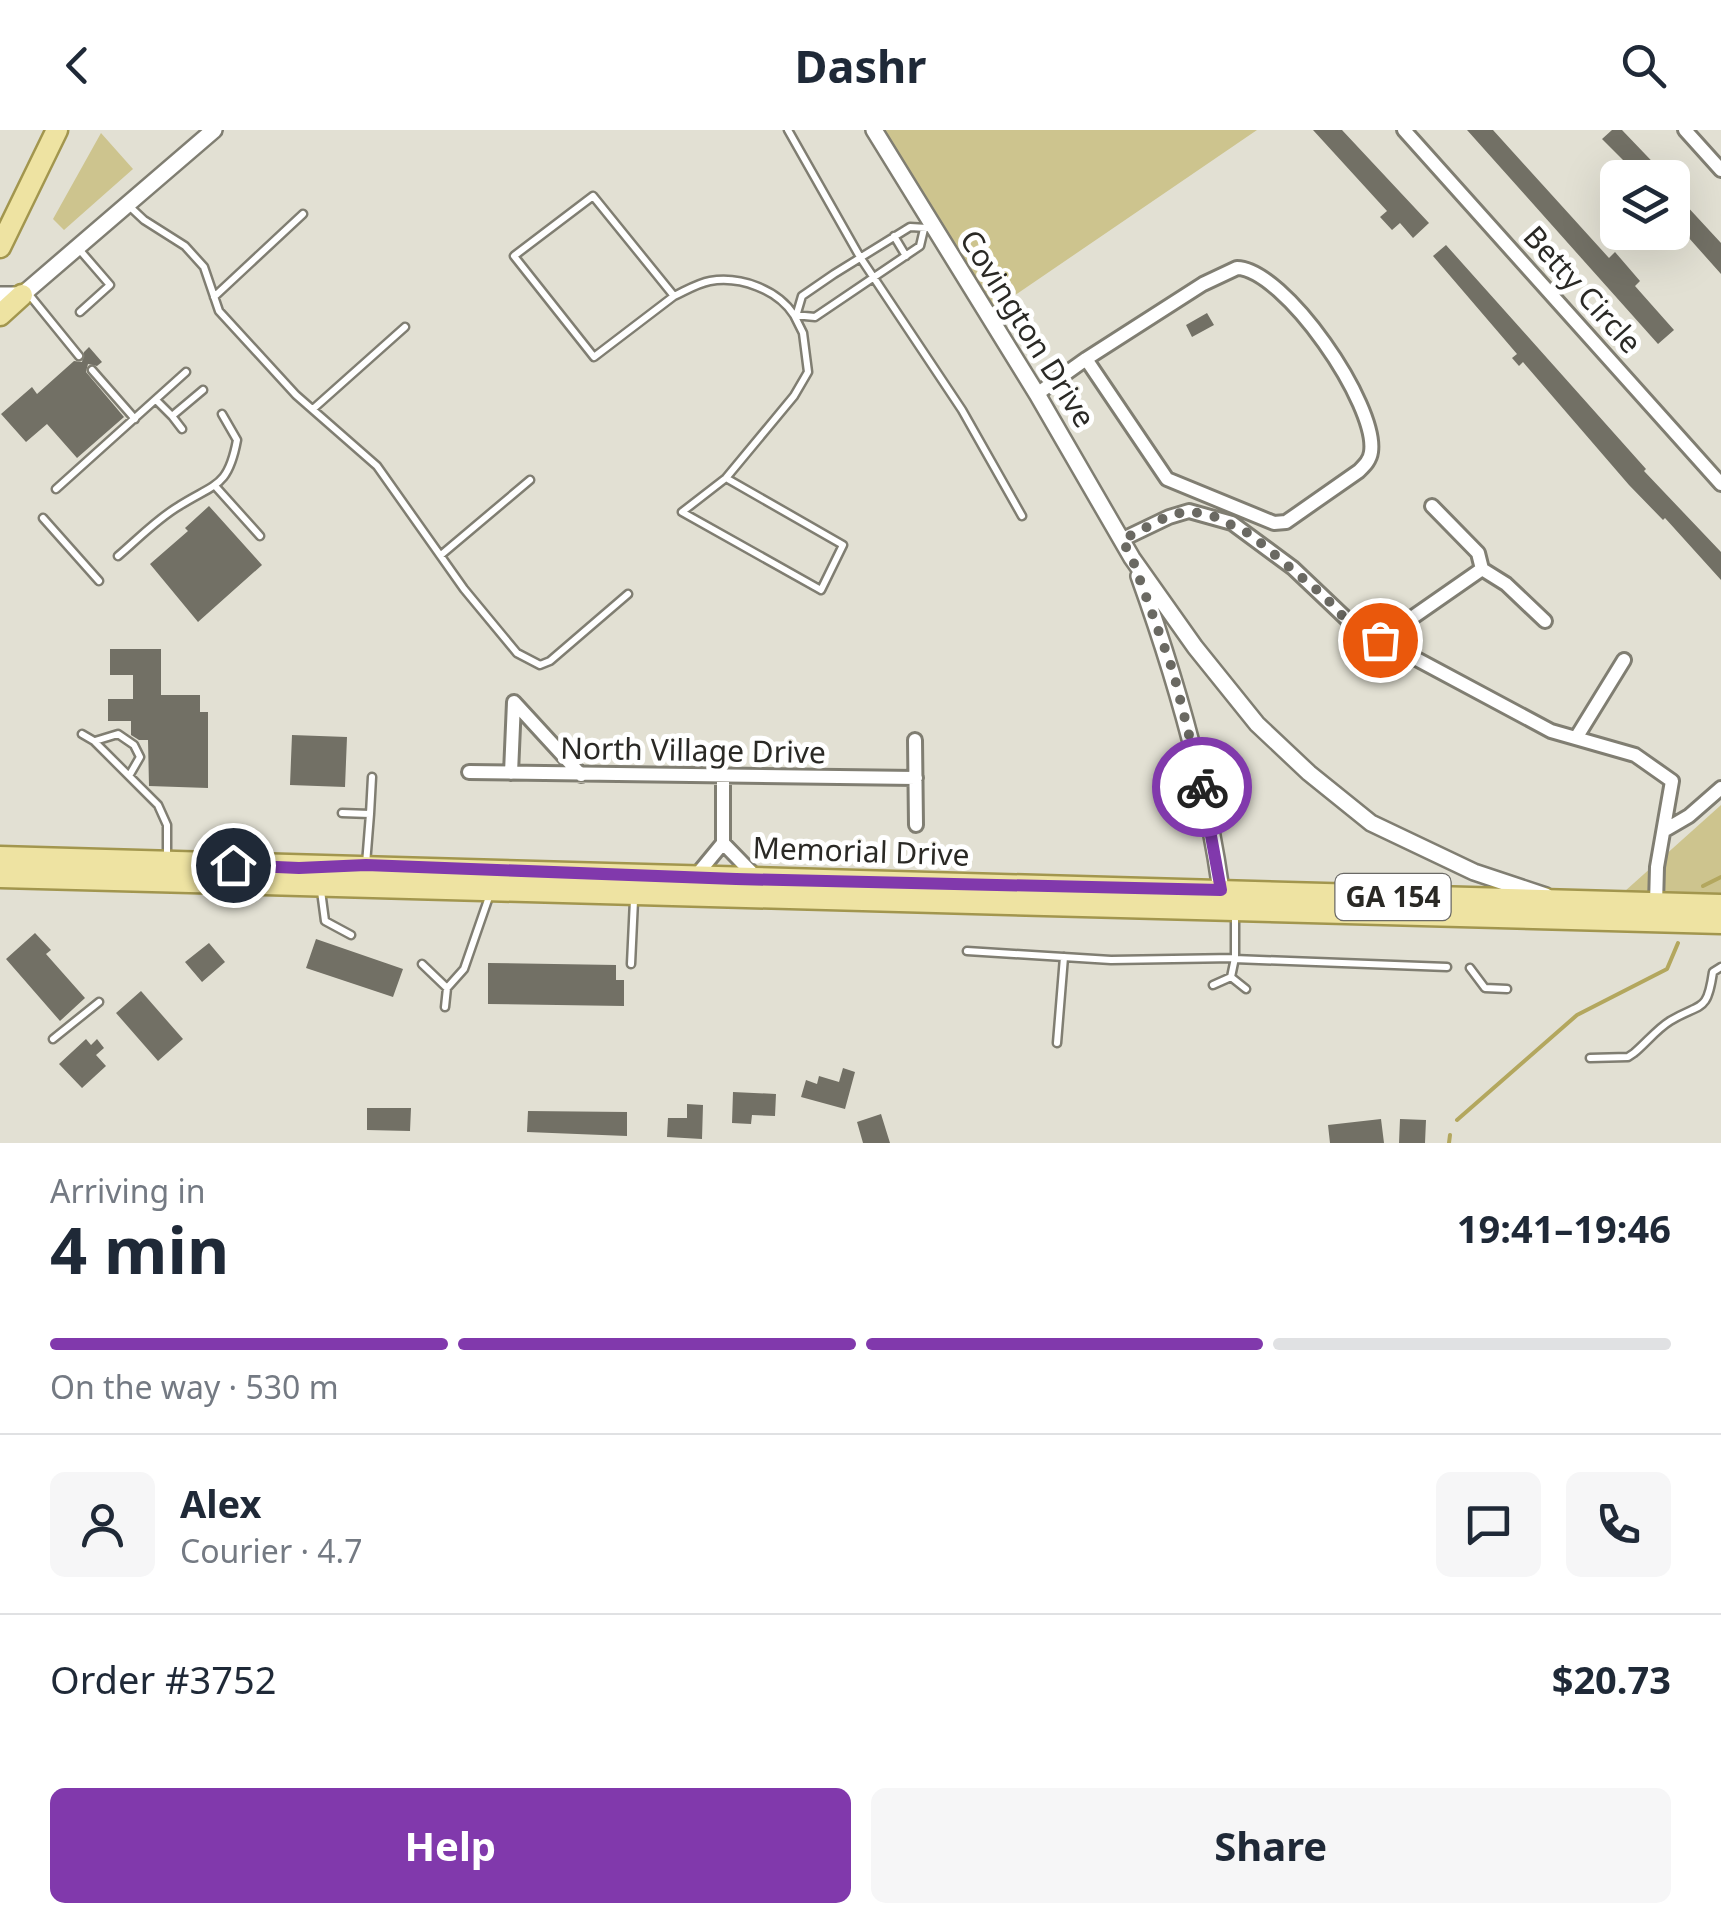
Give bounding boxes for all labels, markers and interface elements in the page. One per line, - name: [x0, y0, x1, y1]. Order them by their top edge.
- text: Dashr: [795, 35, 926, 96]
- icon: back: [50, 38, 105, 93]
- icon: search: [1616, 38, 1671, 93]
- map controls: [1600, 160, 1690, 250]
- button: layers: [1600, 160, 1690, 250]
- street label: Betty Circle: [1515, 216, 1651, 362]
- street label: Covington Drive: [951, 222, 1106, 435]
- pin: [1338, 598, 1423, 683]
- icon: bag: [1353, 613, 1408, 668]
- street label: North Village Drive: [560, 727, 826, 772]
- courier: [1152, 737, 1252, 837]
- icon: bike: [1175, 760, 1230, 815]
- pin: [191, 823, 276, 908]
- street label: Memorial Drive: [752, 826, 970, 875]
- icon: home: [206, 838, 261, 893]
- road number: GA 154: [1336, 874, 1450, 920]
- text: Arriving in: [50, 1169, 205, 1212]
- text: 19:41–19:46: [1457, 1202, 1671, 1254]
- text: 4 min: [50, 1205, 229, 1293]
- text: On the way · 530 m: [50, 1365, 339, 1408]
- button: person: [50, 1472, 155, 1577]
- button: chat: [1436, 1472, 1541, 1577]
- button: phone: [1566, 1472, 1671, 1577]
- text: Alex: [180, 1477, 262, 1529]
- text: Courier · 4.7: [180, 1529, 363, 1572]
- text: Order #3752: [50, 1653, 276, 1705]
- text: $20.73: [1552, 1653, 1671, 1705]
- button: Help: [50, 1788, 851, 1903]
- button: Share: [871, 1788, 1671, 1903]

